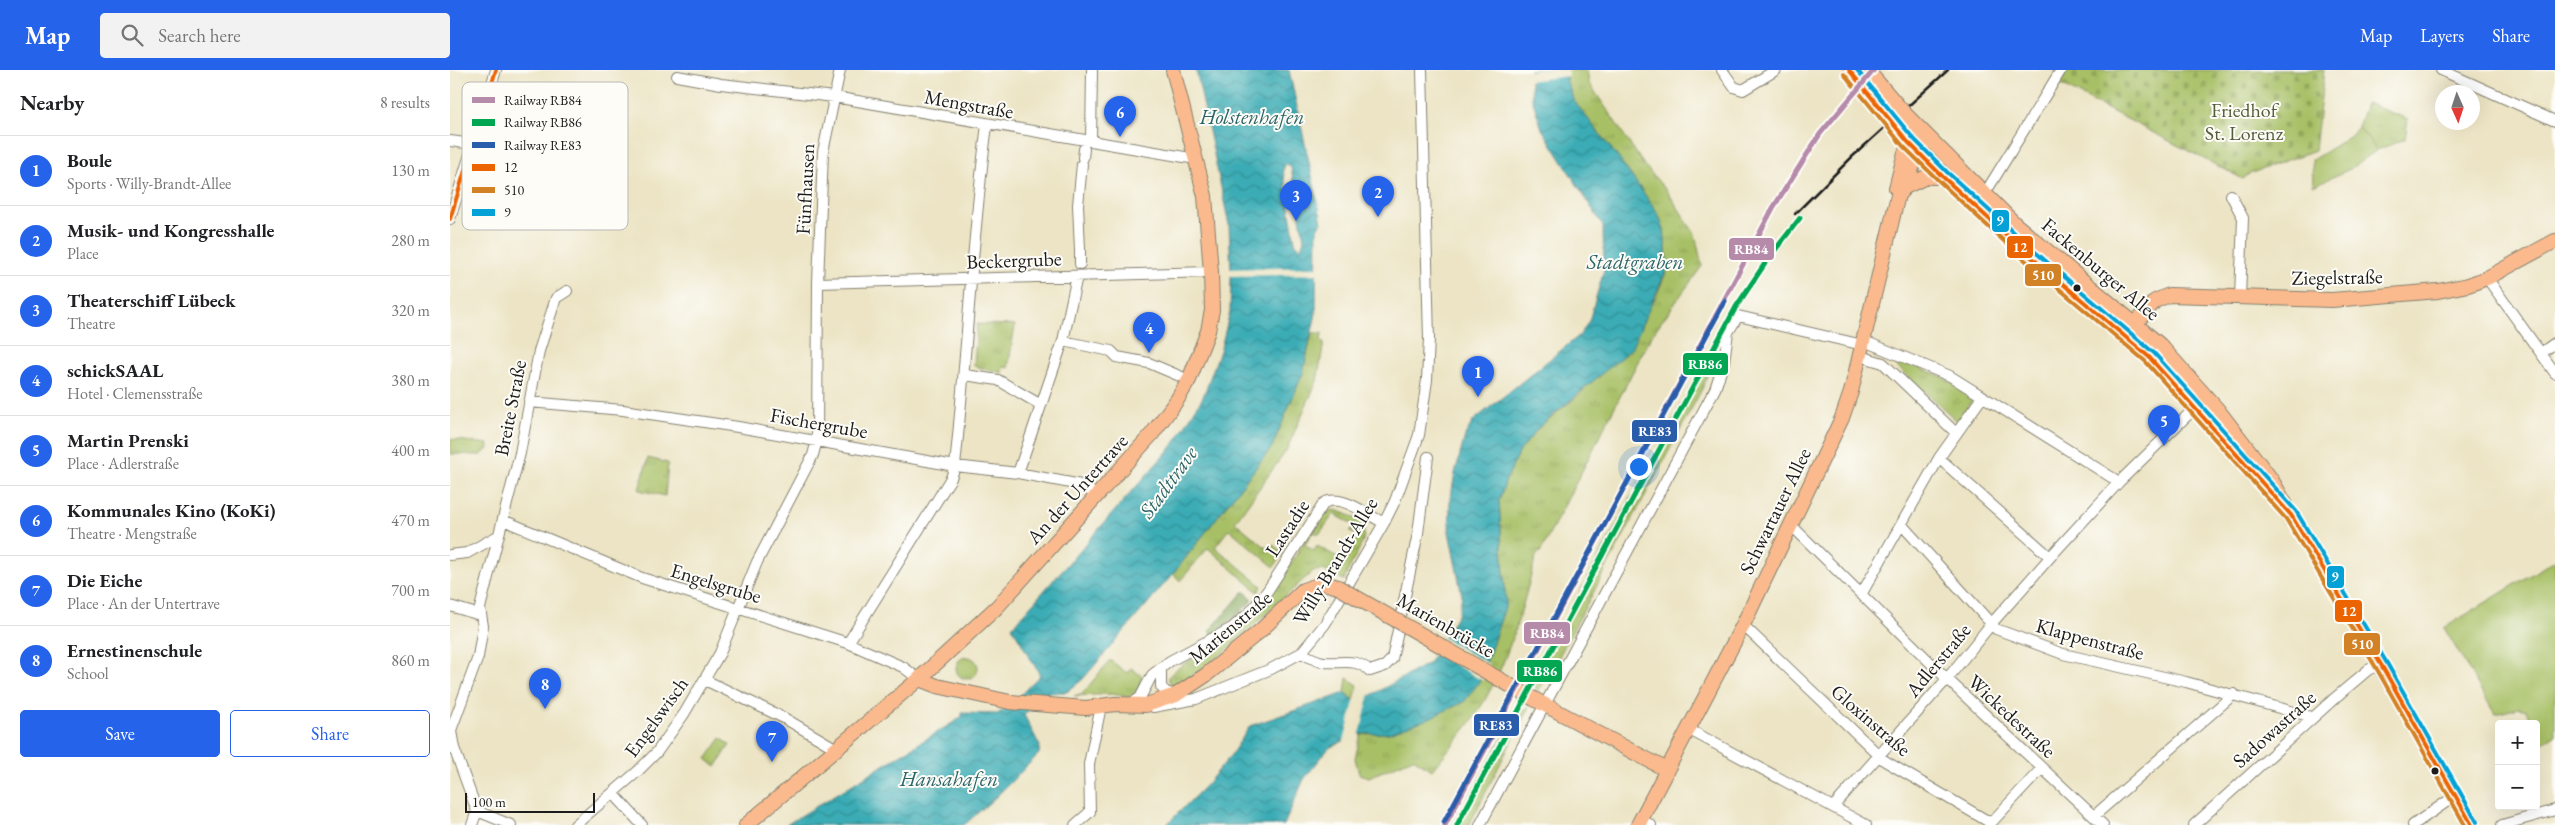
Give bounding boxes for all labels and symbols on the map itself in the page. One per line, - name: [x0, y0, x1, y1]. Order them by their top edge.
- legend: [462, 82, 628, 230]
- street label: Mengstraße: [922, 83, 1016, 125]
- north arrow: [2435, 85, 2480, 130]
- text: Railway RB84: [504, 91, 582, 109]
- pin: 6: [1104, 96, 1136, 137]
- park label: Friedhof St. Lorenz: [2205, 97, 2284, 146]
- water label: Holstenhafen: [1199, 103, 1304, 130]
- text: Railway RB86: [504, 113, 582, 131]
- text: Railway RE83: [504, 136, 582, 154]
- street label: Fünfhausen: [790, 142, 820, 235]
- text: 12: [504, 158, 518, 176]
- pin: 2: [1362, 176, 1394, 217]
- pin: 3: [1280, 180, 1312, 221]
- text: 510: [504, 181, 524, 199]
- text: 9: [504, 203, 511, 221]
- line badge: 9: [1991, 209, 2010, 233]
- text: 9: [1996, 211, 2004, 229]
- street label: Fackenburger Allee: [2036, 212, 2166, 326]
- line badge: 12: [2006, 235, 2034, 259]
- line badge: RB84: [1728, 237, 1775, 261]
- text: 12: [2013, 238, 2028, 256]
- text: RB84: [1734, 240, 1769, 258]
- street label: Beckergrube: [966, 245, 1062, 275]
- water label: Stadtgraben: [1586, 248, 1683, 275]
- line badge: 510: [2024, 263, 2062, 287]
- street label: Ziegelstraße: [2291, 263, 2383, 291]
- text: 510: [2032, 266, 2055, 284]
- unlabelled marker: [2072, 283, 2082, 293]
- pin: 4: [1133, 312, 1165, 353]
- line badge: RB86: [1682, 352, 1729, 376]
- text: RB86: [1688, 355, 1723, 373]
- pin: 1: [1462, 356, 1494, 397]
- street label: Breite Straße: [488, 358, 532, 458]
- street label: Fischergrube: [768, 402, 870, 444]
- pin: 5: [2148, 405, 2180, 446]
- line badge: RE83: [1631, 419, 1678, 443]
- text: RE83: [1638, 422, 1672, 440]
- street label: An der Untertrave: [1020, 428, 1134, 550]
- water label: Stadttrave: [1132, 440, 1204, 524]
- street label: Schwartauer Allee: [1733, 443, 1817, 578]
- your location: [1626, 454, 1652, 480]
- street label: Willy-Brandt-Allee: [1287, 492, 1383, 630]
- street label: Lastadie: [1259, 494, 1315, 562]
- street label: Engelsgrube: [667, 557, 765, 609]
- line badge: 9: [2326, 565, 2345, 589]
- text: 9: [2331, 567, 2339, 585]
- street label: Marienstraße: [1183, 585, 1277, 669]
- street label: Marienbrücke: [1393, 587, 1500, 663]
- line badge: 12: [2334, 599, 2363, 623]
- text: 12: [2342, 602, 2357, 620]
- street label: Klappenstraße: [2033, 612, 2147, 666]
- street label: Adlerstraße: [1899, 618, 1977, 703]
- line badge: RB84: [1523, 621, 1571, 645]
- text: RB84: [1530, 624, 1565, 642]
- line badge: 510: [2343, 632, 2381, 656]
- text: 510: [2351, 635, 2374, 653]
- line badge: RB86: [1516, 659, 1563, 683]
- text: RB86: [1523, 662, 1558, 680]
- pin: 8: [529, 668, 561, 709]
- street label: Wickedestraße: [1962, 669, 2062, 764]
- street label: Engelswisch: [618, 672, 694, 762]
- street label: Gloxinstraße: [1826, 678, 1917, 762]
- street label: Sadowastraße: [2227, 685, 2321, 773]
- line badge: RE83: [1473, 713, 1520, 737]
- text: RE83: [1479, 716, 1513, 734]
- pin: 7: [756, 721, 788, 762]
- water label: Hansahafen: [899, 765, 998, 792]
- unlabelled marker: [2430, 766, 2440, 776]
- scale bar: [465, 790, 595, 813]

